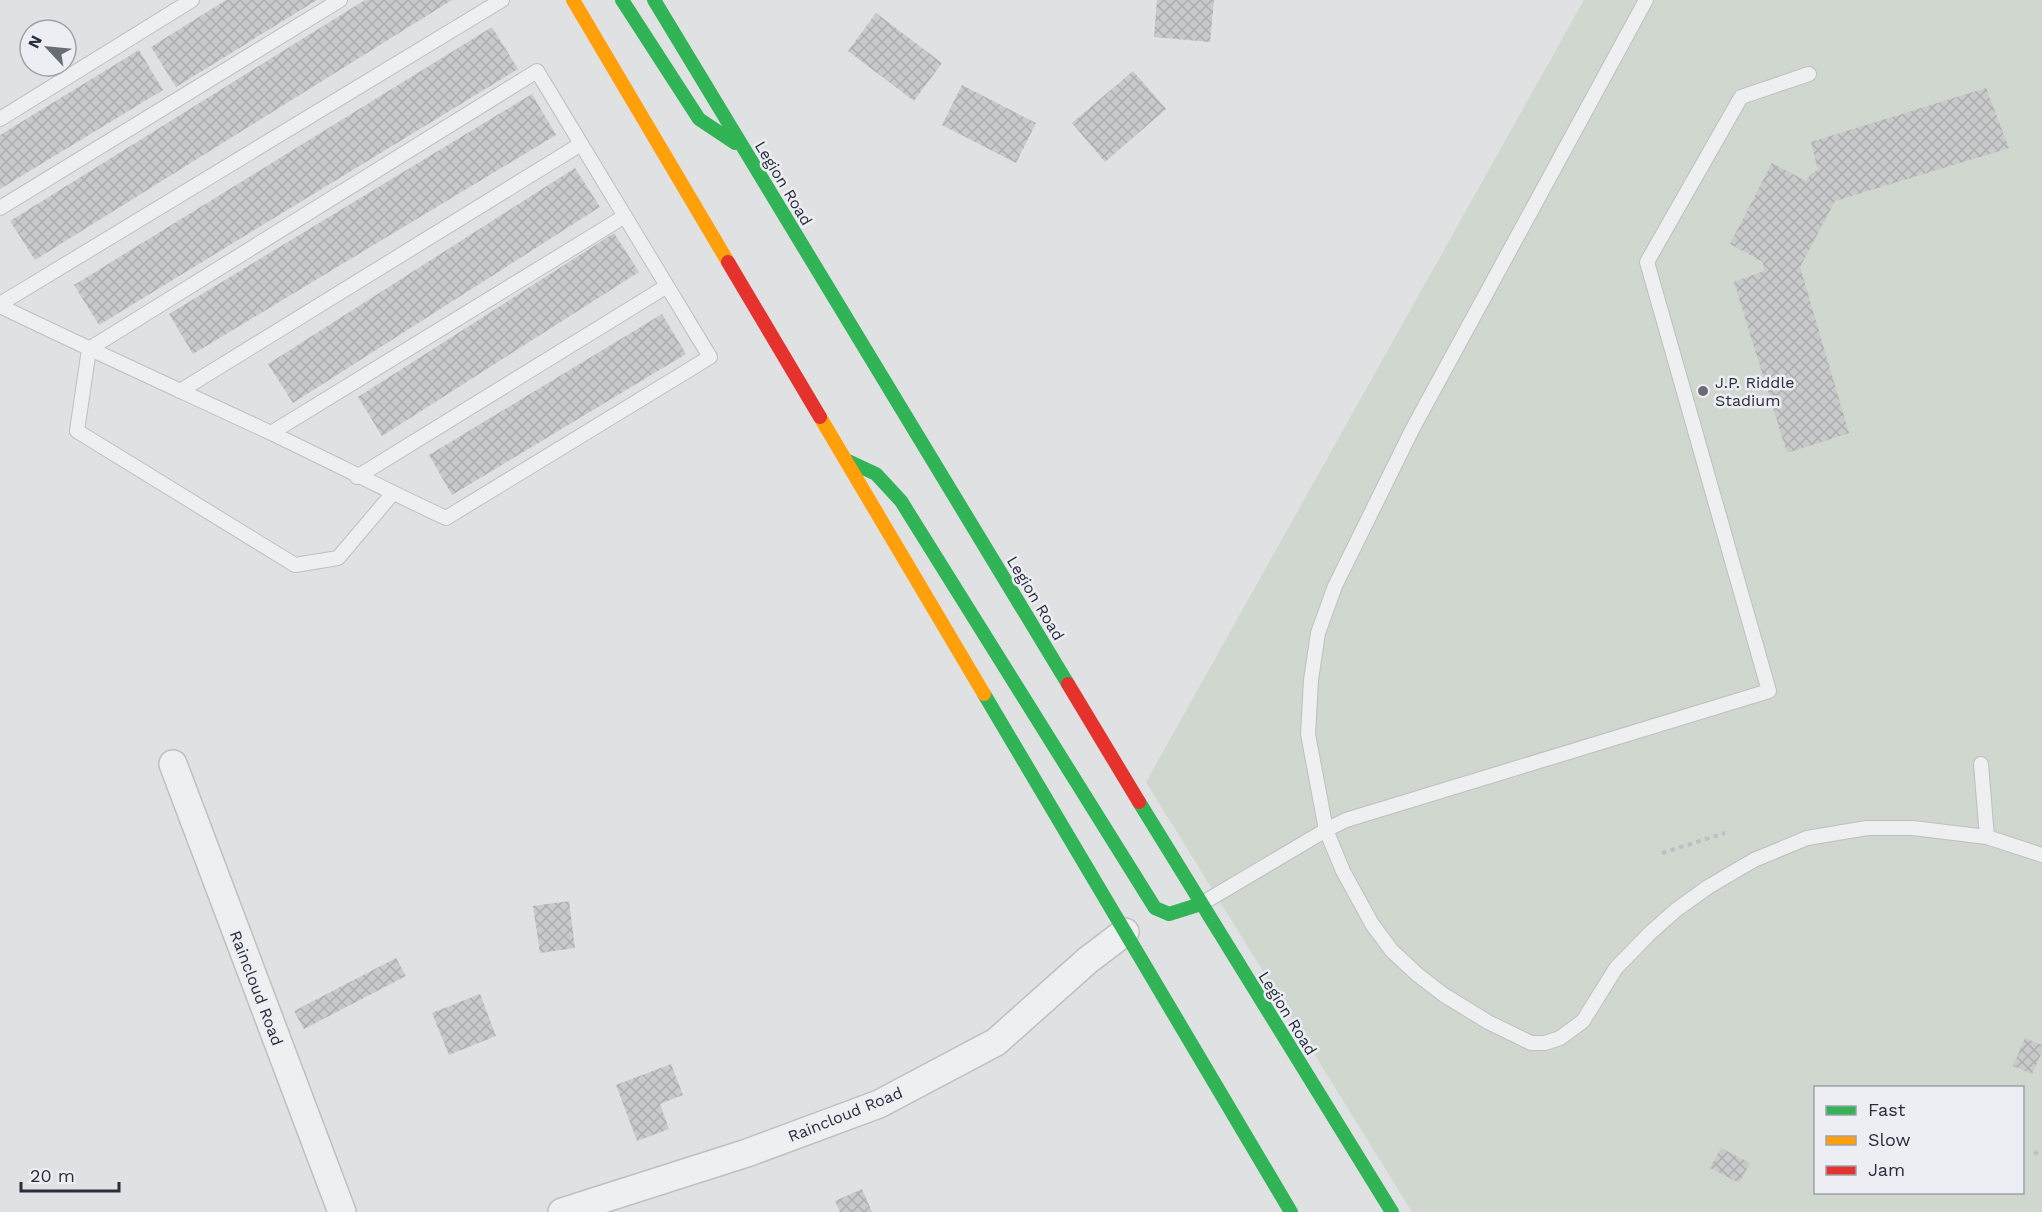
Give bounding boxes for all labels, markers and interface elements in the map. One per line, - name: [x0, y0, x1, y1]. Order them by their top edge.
- north arrow: [18, 18, 78, 78]
- text: N: [24, 32, 46, 51]
- street label: Legion Road: [751, 137, 816, 229]
- place label: J.P. Riddle Stadium: [1715, 373, 1795, 410]
- marker: J.P. Riddle Stadium: [1696, 384, 1710, 398]
- street label: Legion Road: [1003, 552, 1068, 644]
- street label: Raincloud Road: [226, 928, 287, 1048]
- street label: Legion Road: [1254, 968, 1321, 1059]
- street label: Raincloud Road: [785, 1083, 905, 1146]
- legend: [1814, 1086, 2024, 1194]
- text: Fast: [1868, 1099, 1906, 1120]
- text: Slow: [1868, 1129, 1911, 1150]
- scale bar: [21, 1155, 118, 1193]
- text: Jam: [1868, 1159, 1905, 1180]
- text: 20 m: [30, 1165, 75, 1186]

